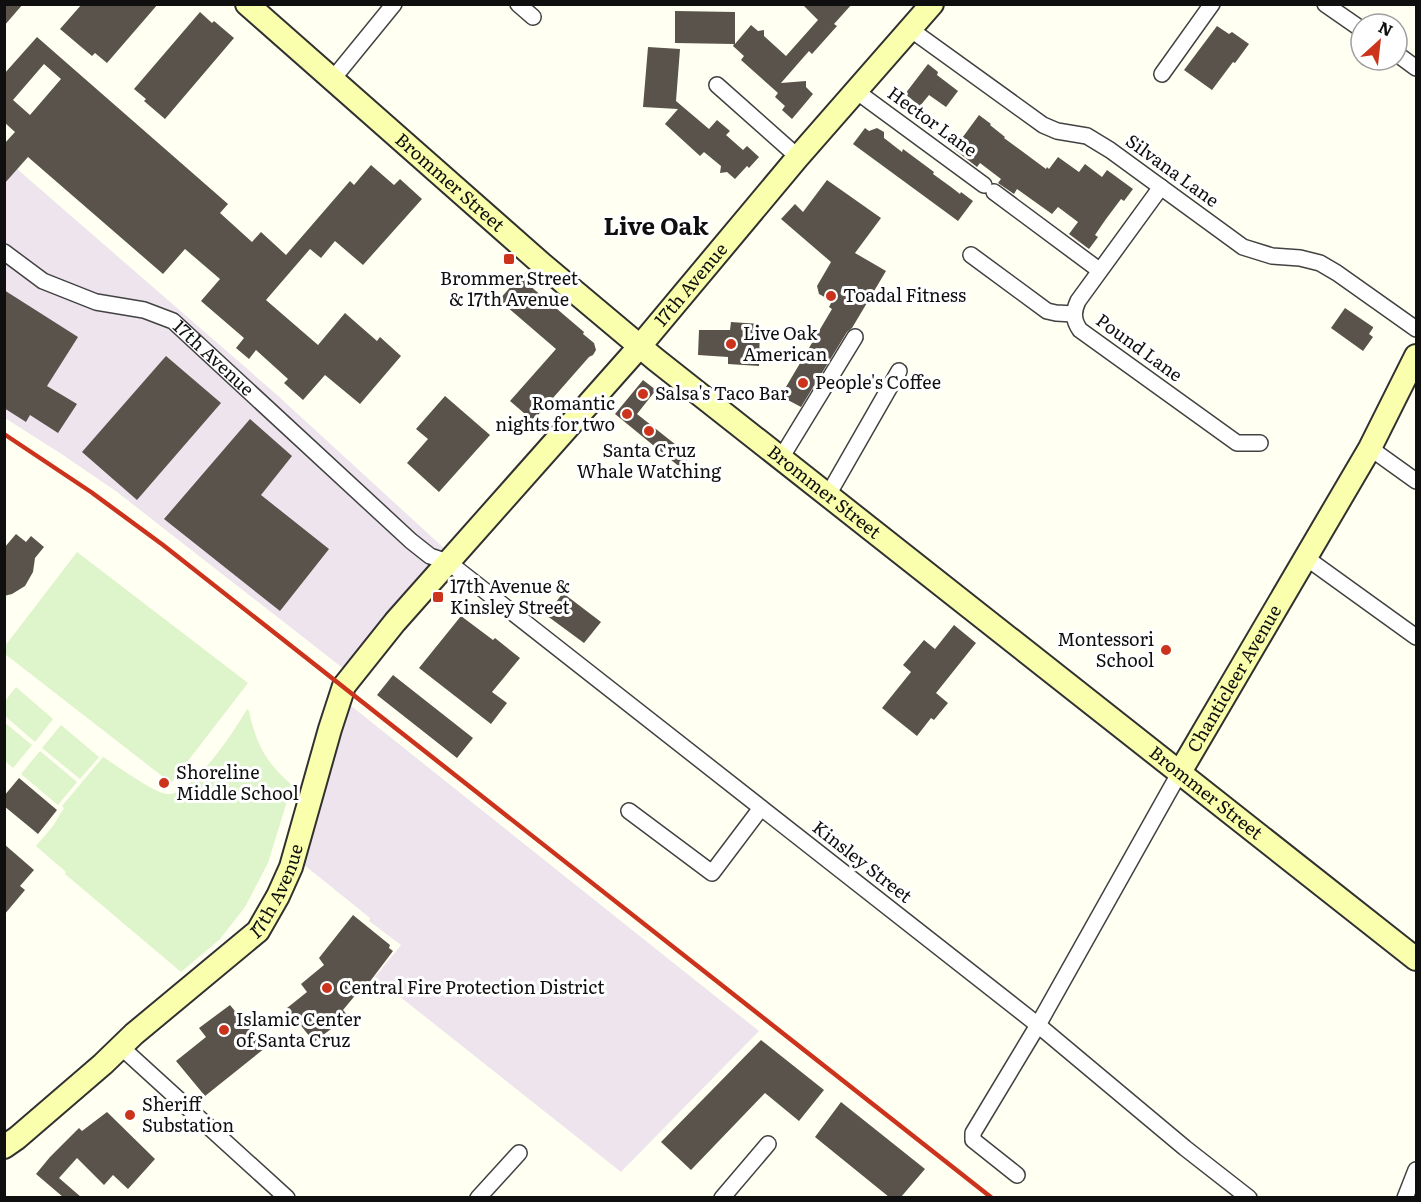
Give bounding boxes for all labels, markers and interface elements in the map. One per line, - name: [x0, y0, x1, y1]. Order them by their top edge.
- north arrow: [1349, 12, 1409, 72]
- text: N: [1375, 14, 1398, 41]
- street label: Hector Lane: [882, 79, 983, 163]
- street label: Brommer Street: [390, 126, 512, 238]
- street label: Silvana Lane: [1121, 127, 1225, 213]
- district label: Live Oak: [603, 207, 709, 242]
- street label: 17th Avenue: [647, 236, 733, 332]
- marker: Brommer Street & 17th Avenue: [502, 252, 516, 266]
- place label: Brommer Street & 17th Avenue: [440, 264, 579, 312]
- place label: Toadal Fitness: [843, 281, 966, 308]
- marker: Toadal Fitness: [824, 289, 838, 303]
- street label: Pound Lane: [1091, 306, 1189, 387]
- street label: 17th Avenue: [168, 313, 261, 402]
- place label: Live Oak American: [743, 319, 827, 367]
- marker: Live Oak American: [724, 337, 738, 351]
- place label: People's Coffee: [815, 368, 941, 395]
- marker: People's Coffee: [796, 376, 810, 390]
- place label: Salsa's Taco Bar: [655, 379, 789, 406]
- marker: Salsa's Taco Bar: [636, 387, 650, 401]
- place label: Romantic nights for two: [495, 389, 615, 437]
- marker: Romantic nights for two: [620, 407, 634, 421]
- marker: Santa Cruz Whale Watching: [642, 424, 656, 438]
- place label: Santa Cruz Whale Watching: [577, 436, 722, 484]
- street label: Brommer Street: [762, 438, 888, 545]
- place label: 17th Avenue & Kinsley Street: [450, 572, 571, 620]
- marker: 17th Avenue & Kinsley Street: [431, 590, 445, 604]
- street label: Chanticleer Avenue: [1179, 599, 1287, 757]
- place label: Montessori School: [1057, 625, 1154, 673]
- marker: Montessori School: [1159, 643, 1173, 657]
- street label: Brommer Street: [1144, 739, 1270, 846]
- place label: Shoreline Middle School: [176, 758, 299, 806]
- marker: Shoreline Middle School: [157, 776, 171, 790]
- street label: Kinsley Street: [807, 813, 919, 909]
- street label: 17th Avenue: [243, 840, 309, 944]
- place label: Central Fire Protection District: [339, 973, 605, 1000]
- marker: Central Fire Protection District: [320, 981, 334, 995]
- place label: Islamic Center of Santa Cruz: [236, 1005, 362, 1053]
- marker: Islamic Center of Santa Cruz: [217, 1023, 231, 1037]
- place label: Sheriff Substation: [142, 1090, 234, 1138]
- marker: Sheriff Substation: [123, 1108, 137, 1122]

